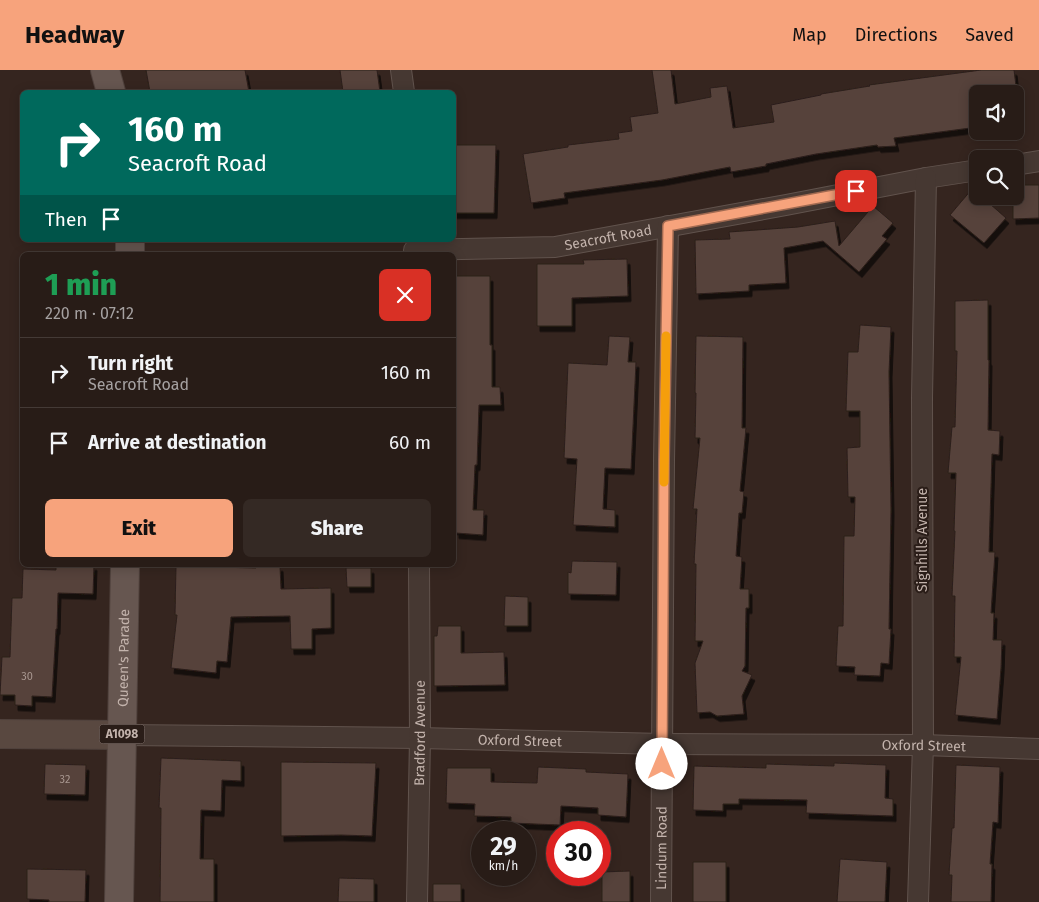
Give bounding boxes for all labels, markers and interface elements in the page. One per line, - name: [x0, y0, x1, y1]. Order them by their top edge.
- text: Headway: [25, 21, 124, 49]
- text: Map: [792, 24, 827, 46]
- text: Directions: [855, 24, 937, 46]
- text: Saved: [965, 24, 1014, 46]
- map controls: [969, 85, 1024, 205]
- button: sound: [969, 85, 1024, 140]
- text: 160 m: [128, 108, 222, 150]
- icon: right: [45, 110, 110, 175]
- text: Seacroft Road: [128, 150, 267, 177]
- button: search: [969, 150, 1024, 205]
- pin: [835, 170, 877, 212]
- icon: arrive: [842, 177, 870, 205]
- icon: arrive: [97, 205, 125, 233]
- text: Then: [45, 208, 87, 231]
- street label: Seacroft Road: [563, 221, 653, 254]
- text: 1 min: [45, 267, 117, 303]
- button: close: [379, 269, 431, 321]
- text: 220 m · 07:12: [45, 304, 134, 323]
- text: Turn right: [88, 352, 173, 375]
- icon: right: [45, 359, 73, 387]
- text: 160 m: [381, 361, 431, 384]
- text: Seacroft Road: [88, 375, 189, 394]
- icon: arrive: [45, 429, 73, 457]
- text: Arrive at destination: [88, 431, 267, 454]
- text: 60 m: [389, 431, 431, 454]
- street label: Signhills Avenue: [914, 488, 931, 592]
- button: Exit: [45, 499, 233, 557]
- button: Share: [243, 499, 431, 557]
- street label: Queen's Parade: [114, 609, 133, 707]
- house number: 30: [21, 670, 33, 683]
- street label: Bradford Avenue: [411, 680, 429, 786]
- road number: A1098: [100, 724, 144, 744]
- street label: Oxford Street: [478, 731, 563, 750]
- street label: Oxford Street: [882, 736, 967, 755]
- position arrow: [635, 737, 687, 789]
- house number: 32: [60, 773, 70, 786]
- street label: Lindum Road: [653, 806, 670, 890]
- speed limit sign: 30: [546, 821, 611, 886]
- text: 29: [490, 832, 517, 862]
- text: km/h: [489, 859, 518, 873]

